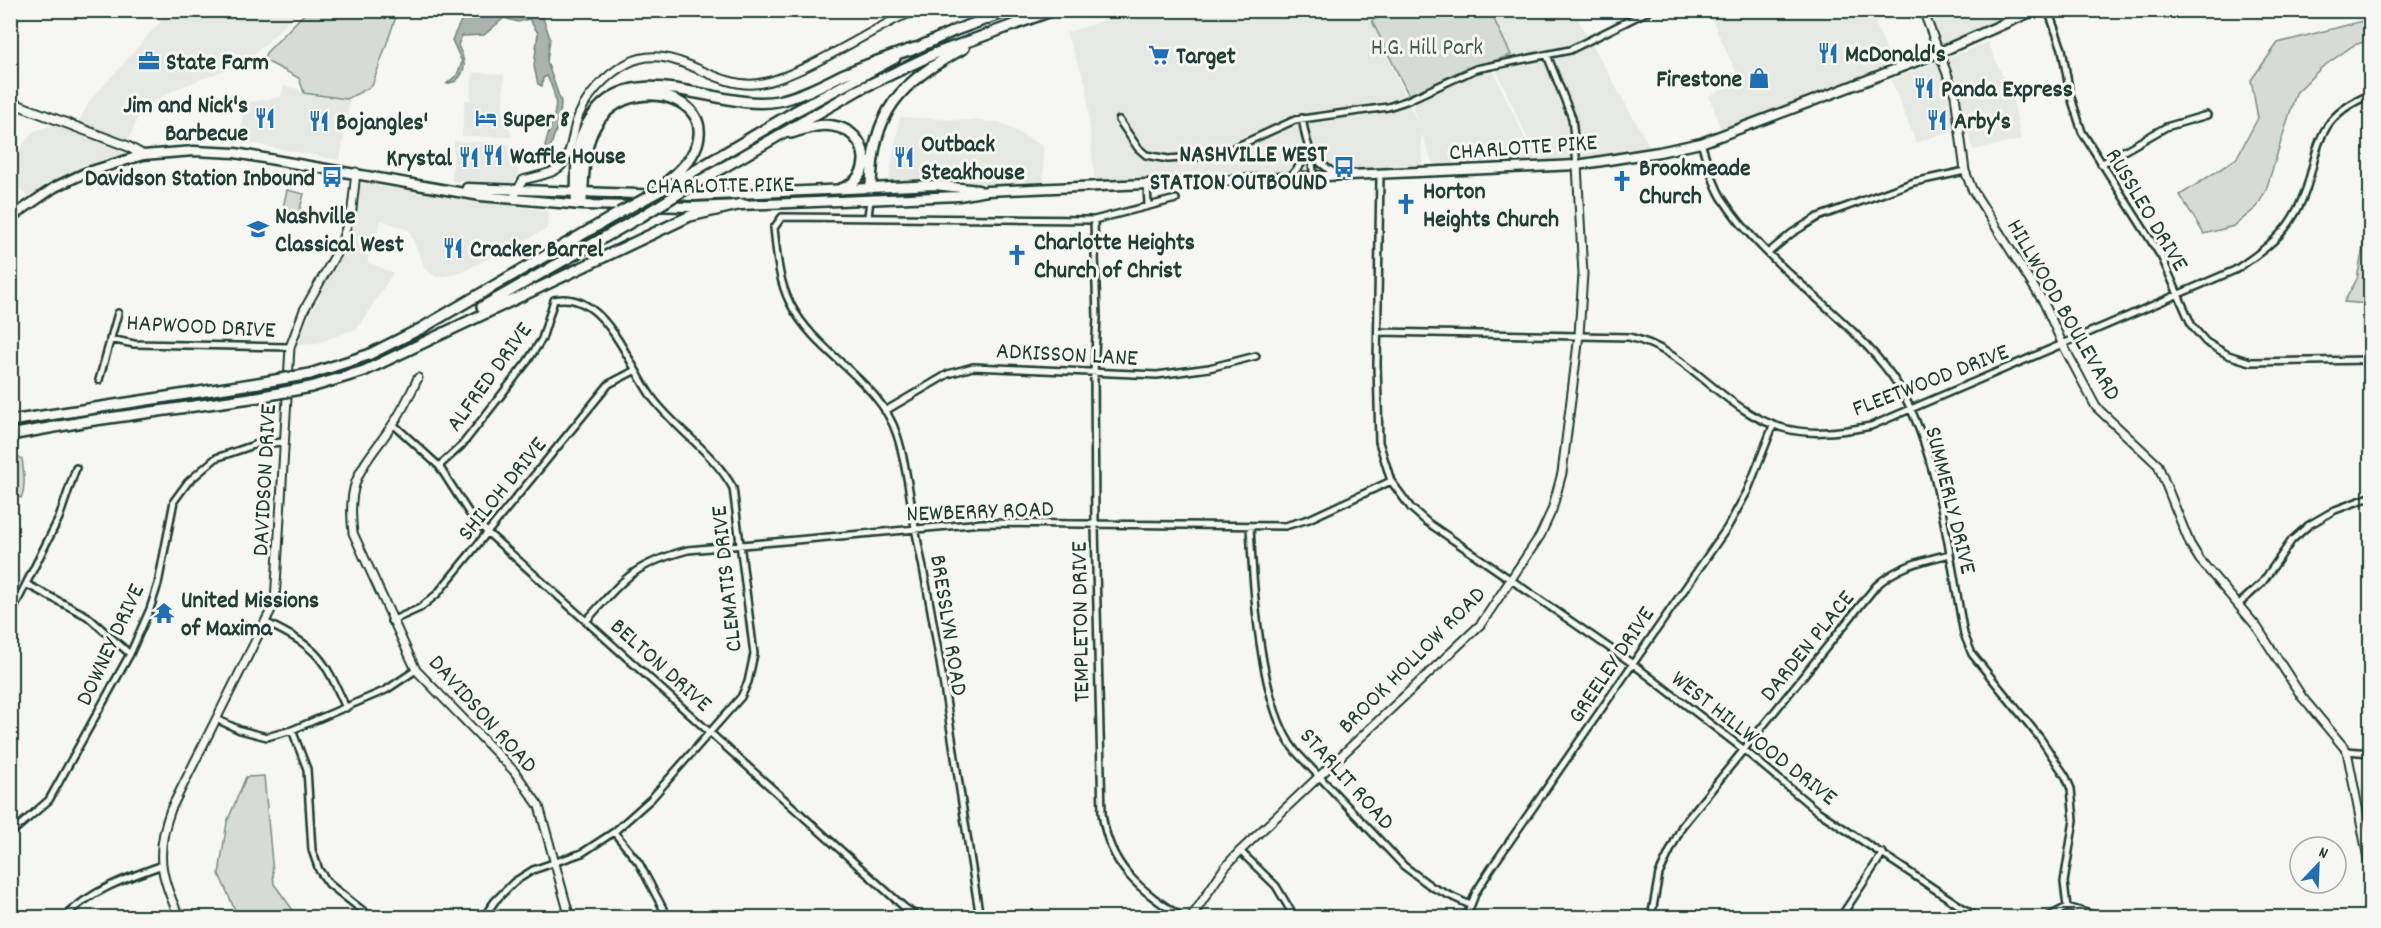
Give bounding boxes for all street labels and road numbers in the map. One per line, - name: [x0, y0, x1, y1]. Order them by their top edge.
- street label: CHARLOTTE PIKE: [1448, 127, 1599, 171]
- street label: RUSSLEO DRIVE: [2095, 142, 2196, 279]
- street label: CHARLOTTE PIKE: [646, 169, 795, 205]
- street label: HILLWOOD BOULEVARD: [1996, 213, 2128, 408]
- street label: HAPWOOD DRIVE: [125, 307, 276, 349]
- street label: ALFRED DRIVE: [439, 316, 542, 440]
- street label: ADKISSON LANE: [995, 335, 1139, 377]
- street label: FLEETWOOD DRIVE: [1848, 336, 2014, 427]
- street label: DAVIDSON DRIVE: [245, 403, 287, 557]
- street label: SUMMERLY DRIVE: [1914, 423, 1984, 578]
- street label: SHILOH DRIVE: [451, 430, 556, 549]
- street label: NEWBERRY ROAD: [906, 493, 1054, 533]
- street label: CLEMATIS DRIVE: [703, 504, 753, 653]
- street label: TEMPLETON DRIVE: [1064, 541, 1100, 703]
- street label: BRESSLYN ROAD: [919, 553, 975, 698]
- street label: DOWNEY DRIVE: [69, 579, 155, 712]
- street label: BROOK HOLLOW ROAD: [1331, 579, 1495, 743]
- street label: DARDEN PLACE: [1753, 584, 1864, 710]
- street label: GREELEY DRIVE: [1561, 600, 1664, 731]
- street label: BELTON DRIVE: [602, 611, 719, 721]
- street label: DAVIDSON ROAD: [419, 648, 544, 782]
- street label: WEST HILLWOOD DRIVE: [1663, 664, 1844, 815]
- street label: STARLIT ROAD: [1290, 721, 1401, 839]

